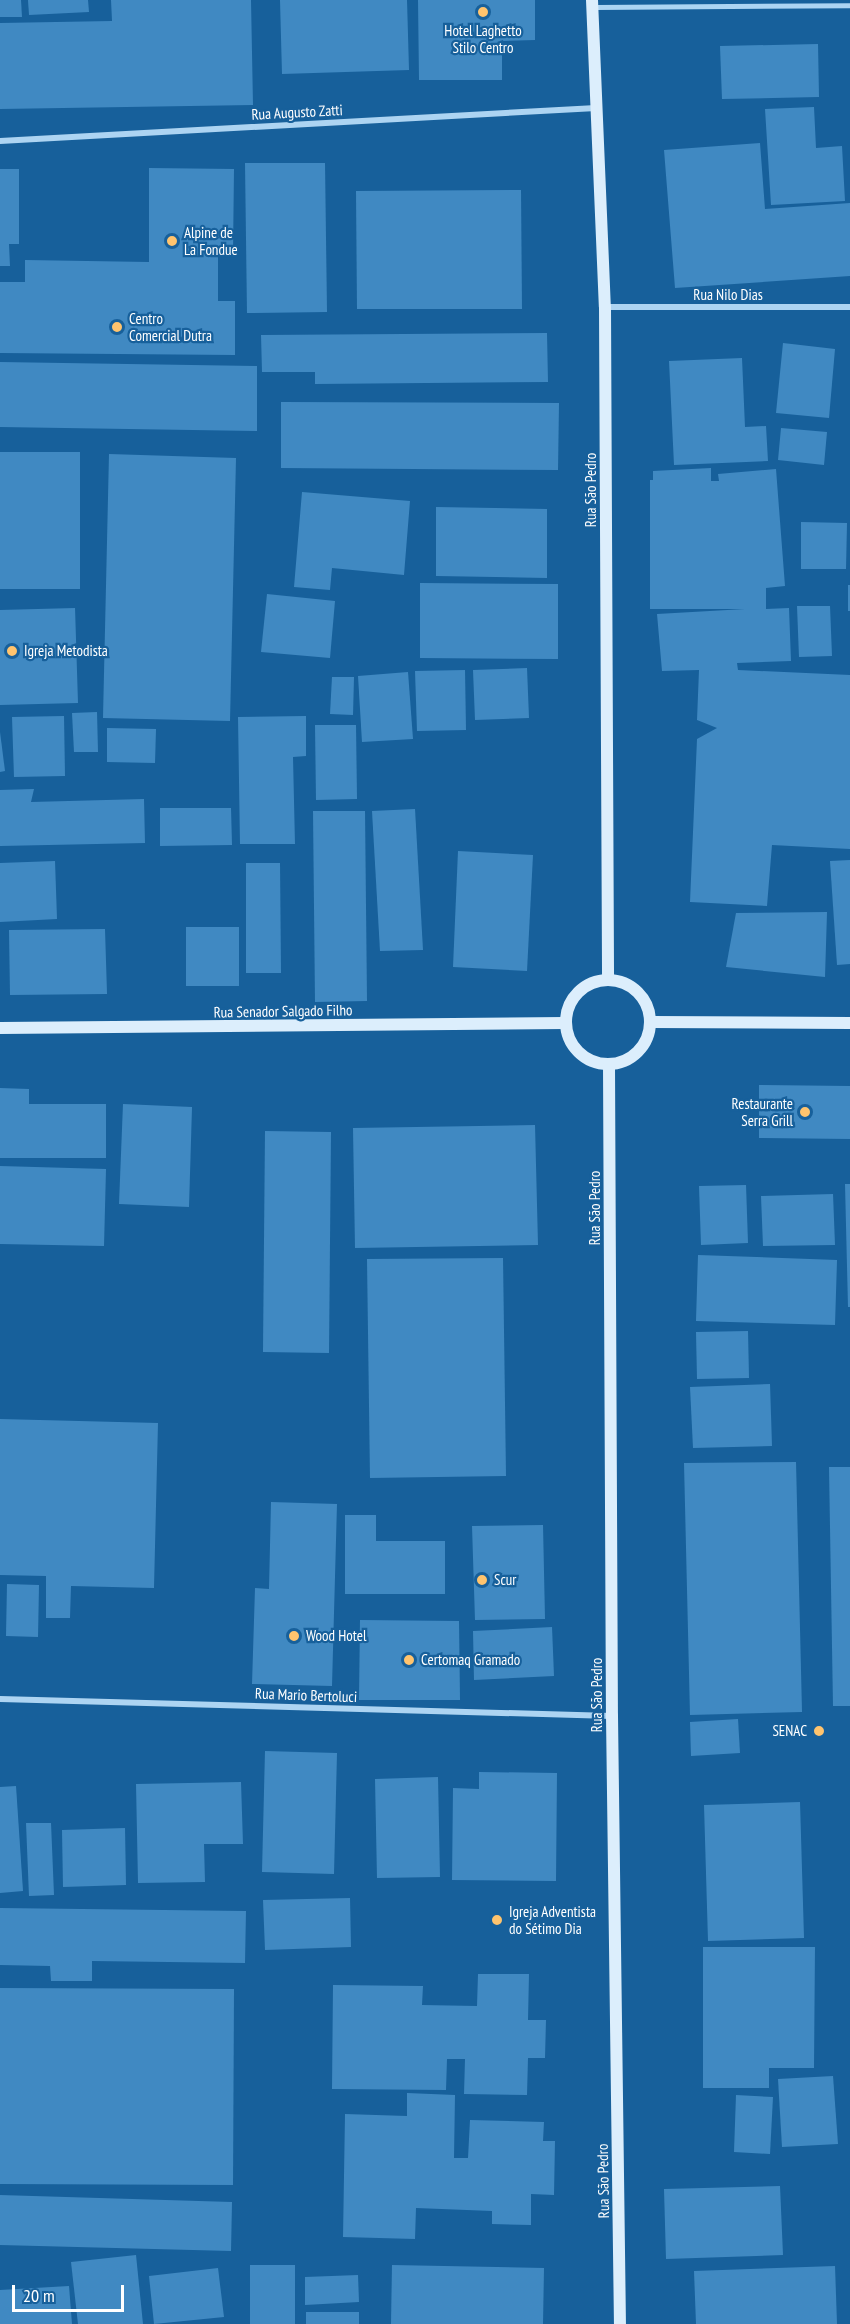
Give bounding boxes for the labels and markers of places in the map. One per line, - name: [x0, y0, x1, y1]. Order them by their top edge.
- marker: Hotel Laghetto Stilo Centro: [476, 5, 490, 19]
- place label: Hotel Laghetto Stilo Centro: [444, 21, 522, 56]
- place label: Alpine de La Fondue: [184, 223, 238, 258]
- marker: Alpine de La Fondue: [165, 234, 179, 248]
- place label: Centro Comercial Dutra: [129, 309, 212, 344]
- marker: Centro Comercial Dutra: [110, 320, 124, 334]
- place label: Igreja Metodista: [24, 642, 108, 660]
- marker: Igreja Metodista: [5, 644, 19, 658]
- place label: Restaurante Serra Grill: [732, 1094, 793, 1129]
- marker: Restaurante Serra Grill: [798, 1105, 812, 1119]
- place label: Scur: [494, 1571, 516, 1589]
- marker: Scur: [475, 1573, 489, 1587]
- place label: Wood Hotel: [306, 1627, 366, 1645]
- marker: Wood Hotel: [287, 1629, 301, 1643]
- place label: Certomaq Gramado: [421, 1651, 520, 1669]
- marker: Certomaq Gramado: [402, 1653, 416, 1667]
- place label: SENAC: [772, 1722, 807, 1740]
- marker: SENAC: [812, 1724, 826, 1738]
- place label: Igreja Adventista do Sétimo Dia: [509, 1902, 596, 1937]
- marker: Igreja Adventista do Sétimo Dia: [490, 1913, 504, 1927]

